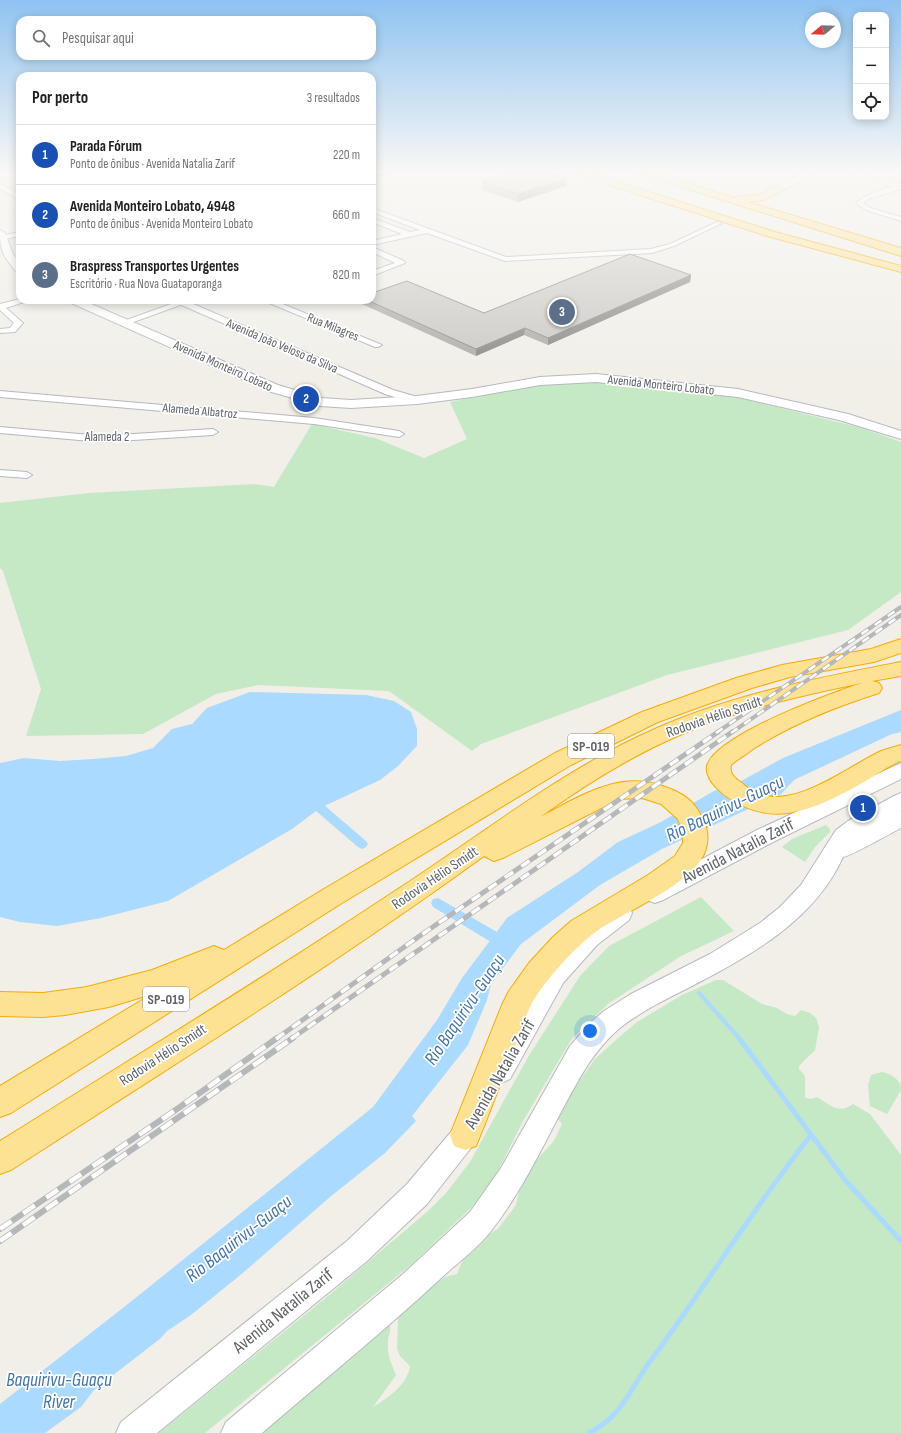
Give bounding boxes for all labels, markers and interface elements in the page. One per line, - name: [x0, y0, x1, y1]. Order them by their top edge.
- north arrow: [805, 12, 841, 48]
- map controls: [853, 12, 889, 120]
- button: +: [853, 12, 889, 48]
- search box: [16, 16, 376, 60]
- icon: search: [30, 27, 52, 49]
- text: Pesquisar aqui: [62, 29, 134, 48]
- button: −: [853, 48, 889, 84]
- button: locate: [853, 84, 889, 120]
- text: Por perto: [32, 88, 88, 108]
- text: 3 resultados: [307, 90, 360, 106]
- text: Parada Fórum: [70, 137, 142, 156]
- text: 1: [42, 147, 48, 163]
- text: 220 m: [333, 147, 360, 163]
- text: Ponto de ônibus · Avenida Natalia Zarif: [70, 156, 235, 172]
- text: Avenida Monteiro Lobato, 4948: [70, 197, 235, 216]
- text: 2: [42, 207, 48, 223]
- text: 660 m: [332, 207, 360, 223]
- text: Ponto de ônibus · Avenida Monteiro Lobato: [70, 216, 253, 232]
- text: Braspress Transportes Urgentes: [70, 257, 239, 276]
- text: 3: [42, 267, 48, 283]
- text: 820 m: [333, 267, 360, 283]
- text: Escritório · Rua Nova Guataporanga: [70, 276, 222, 292]
- pin: 3: [549, 297, 575, 327]
- street label: Rua Milagres: [305, 309, 362, 345]
- street label: Avenida João Veloso da Silva: [223, 315, 340, 377]
- street label: Avenida Monteiro Lobato: [170, 337, 275, 395]
- street label: Avenida Monteiro Lobato: [606, 371, 715, 399]
- pin: 2: [293, 384, 319, 414]
- street label: Alameda Albatroz: [161, 400, 238, 422]
- street label: Alameda 2: [84, 429, 129, 445]
- street label: Rodovia Hélio Smidt: [664, 692, 765, 742]
- road number: SP-019: [568, 734, 614, 758]
- water label: Rio Baquirivu-Guaçu: [662, 770, 788, 847]
- pin: 1: [850, 793, 876, 823]
- street label: Avenida Natalia Zarif: [677, 813, 798, 889]
- street label: Rodovia Hélio Smidt: [388, 842, 482, 914]
- water label: Rio Baquirivu-Guaçu: [420, 950, 511, 1070]
- road number: SP-019: [143, 987, 189, 1011]
- street label: Avenida Natalia Zarif: [460, 1015, 540, 1133]
- street label: Rodovia Hélio Smidt: [116, 1020, 210, 1090]
- your location: [580, 1021, 600, 1041]
- water label: Rio Baquirivu-Guaçu: [181, 1190, 297, 1288]
- street label: Avenida Natalia Zarif: [228, 1264, 338, 1359]
- water label: Baquirivu-Guaçu River: [6, 1369, 112, 1414]

